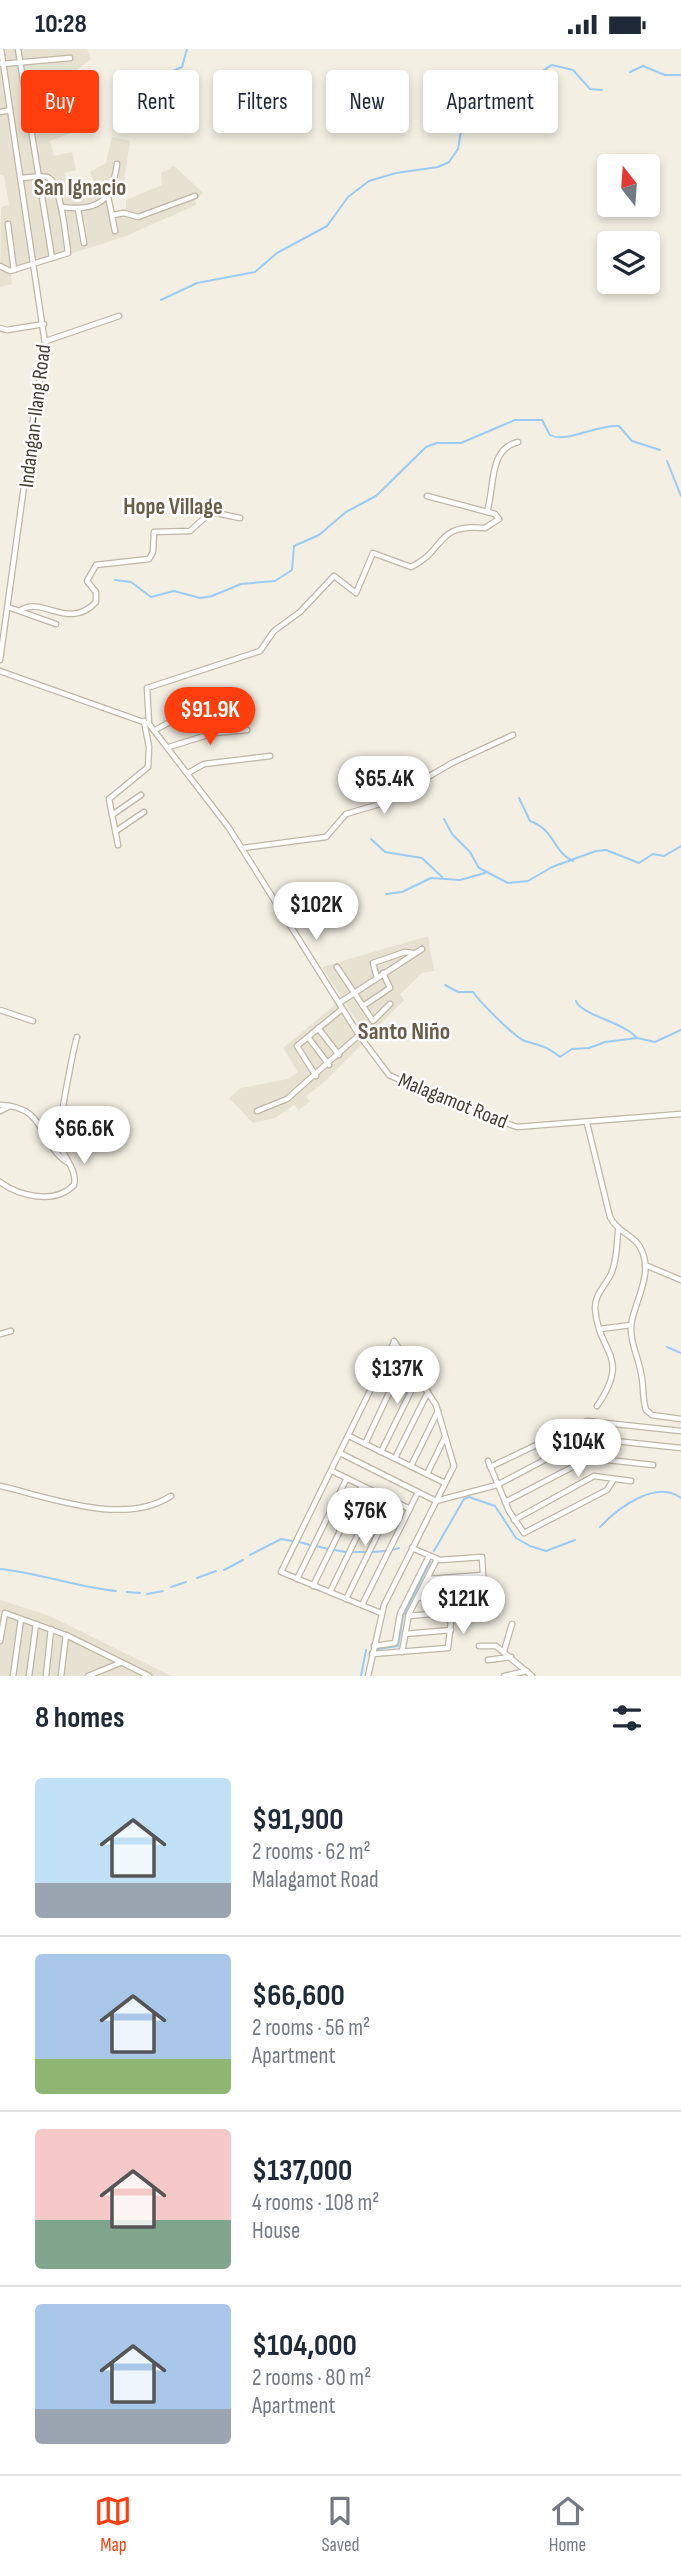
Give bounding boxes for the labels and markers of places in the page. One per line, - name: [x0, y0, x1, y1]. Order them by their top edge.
- pin: $91.9K: [153, 687, 267, 747]
- pin: $65.4K: [327, 757, 441, 816]
- pin: $102K: [267, 883, 365, 942]
- pin: $66.6K: [27, 1107, 141, 1166]
- pin: $137K: [348, 1347, 446, 1406]
- pin: $104K: [529, 1419, 627, 1479]
- pin: $76K: [324, 1489, 406, 1548]
- pin: $121K: [414, 1577, 512, 1636]

